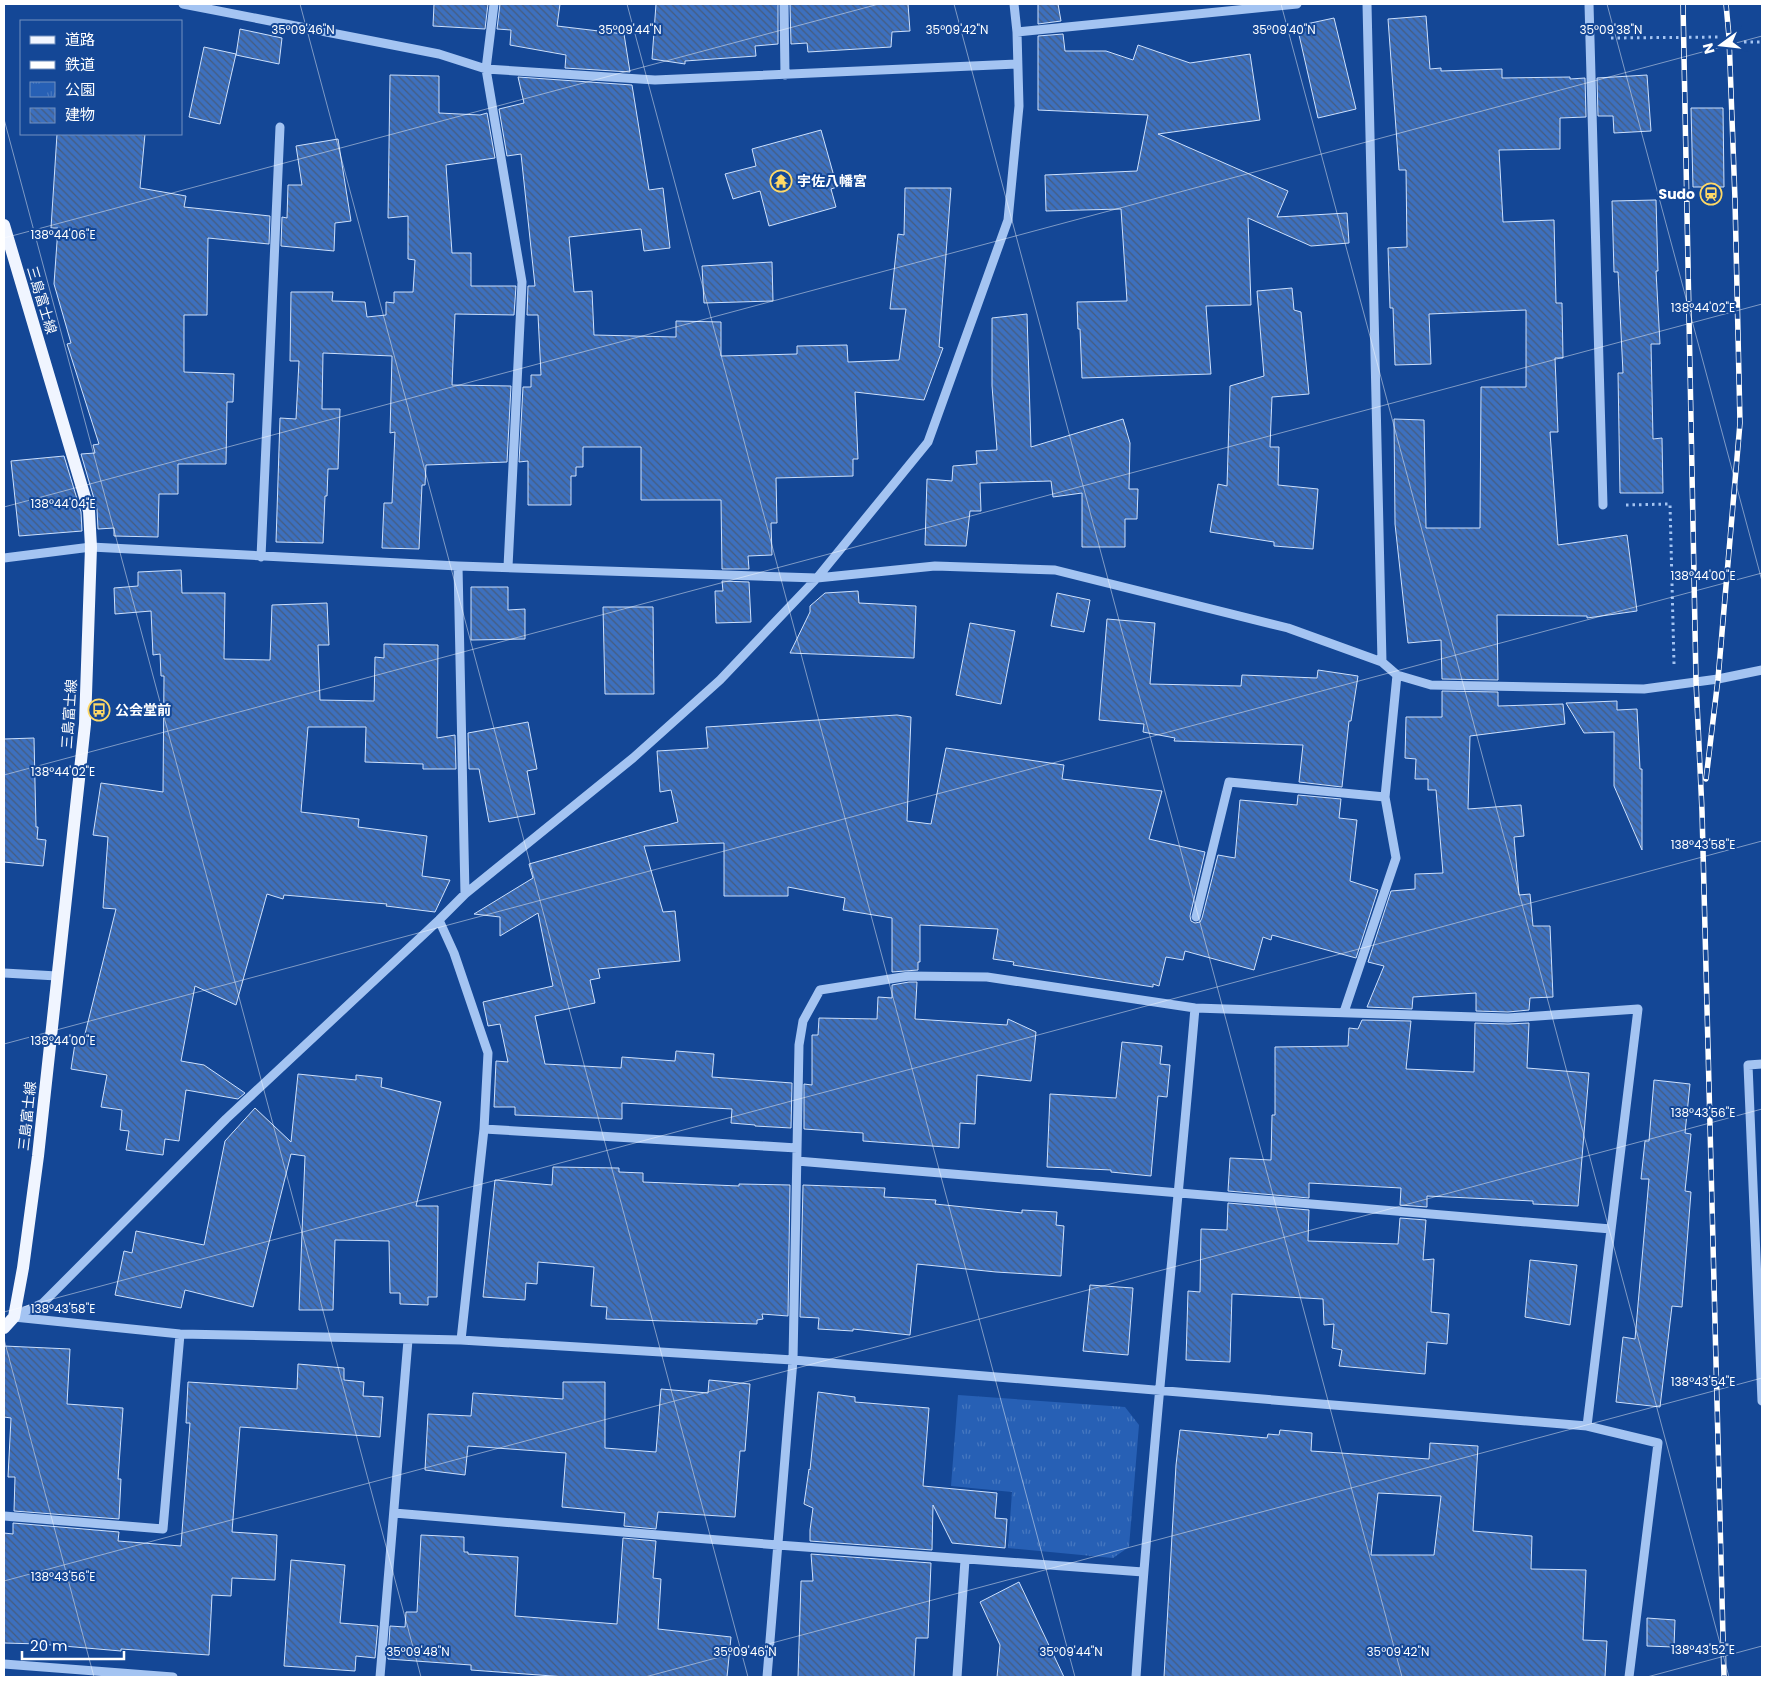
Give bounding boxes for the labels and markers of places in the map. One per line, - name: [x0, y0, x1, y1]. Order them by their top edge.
- temple icon: 宇佐八幡宮: [769, 169, 793, 193]
- place label: 宇佐八幡宮: [797, 171, 867, 191]
- station icon: Sudo: [1699, 182, 1723, 206]
- place label: Sudo: [1659, 184, 1695, 204]
- bus stop icon: 公会堂前: [87, 698, 111, 722]
- place label: 公会堂前: [115, 700, 171, 720]

